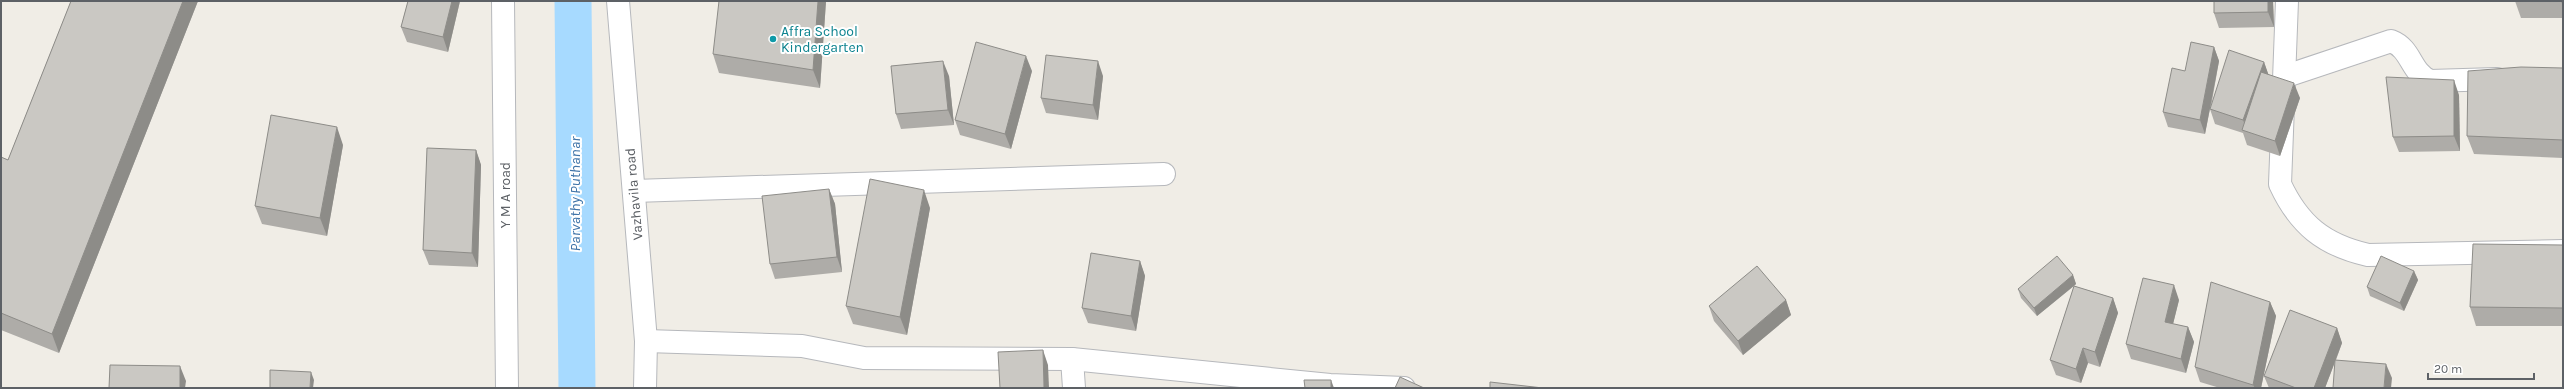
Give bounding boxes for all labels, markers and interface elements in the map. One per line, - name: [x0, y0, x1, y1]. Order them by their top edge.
- place label: Affra School Kindergarten: [781, 23, 864, 56]
- marker: Affra School Kindergarten: [768, 34, 778, 44]
- water label: Parvathy Puthanar: [566, 136, 584, 251]
- street label: Vazhavila road: [621, 147, 647, 241]
- street label: Y M A road: [497, 162, 514, 228]
- scale bar: [2428, 355, 2534, 381]
- text: 20 m: [2434, 362, 2462, 376]

